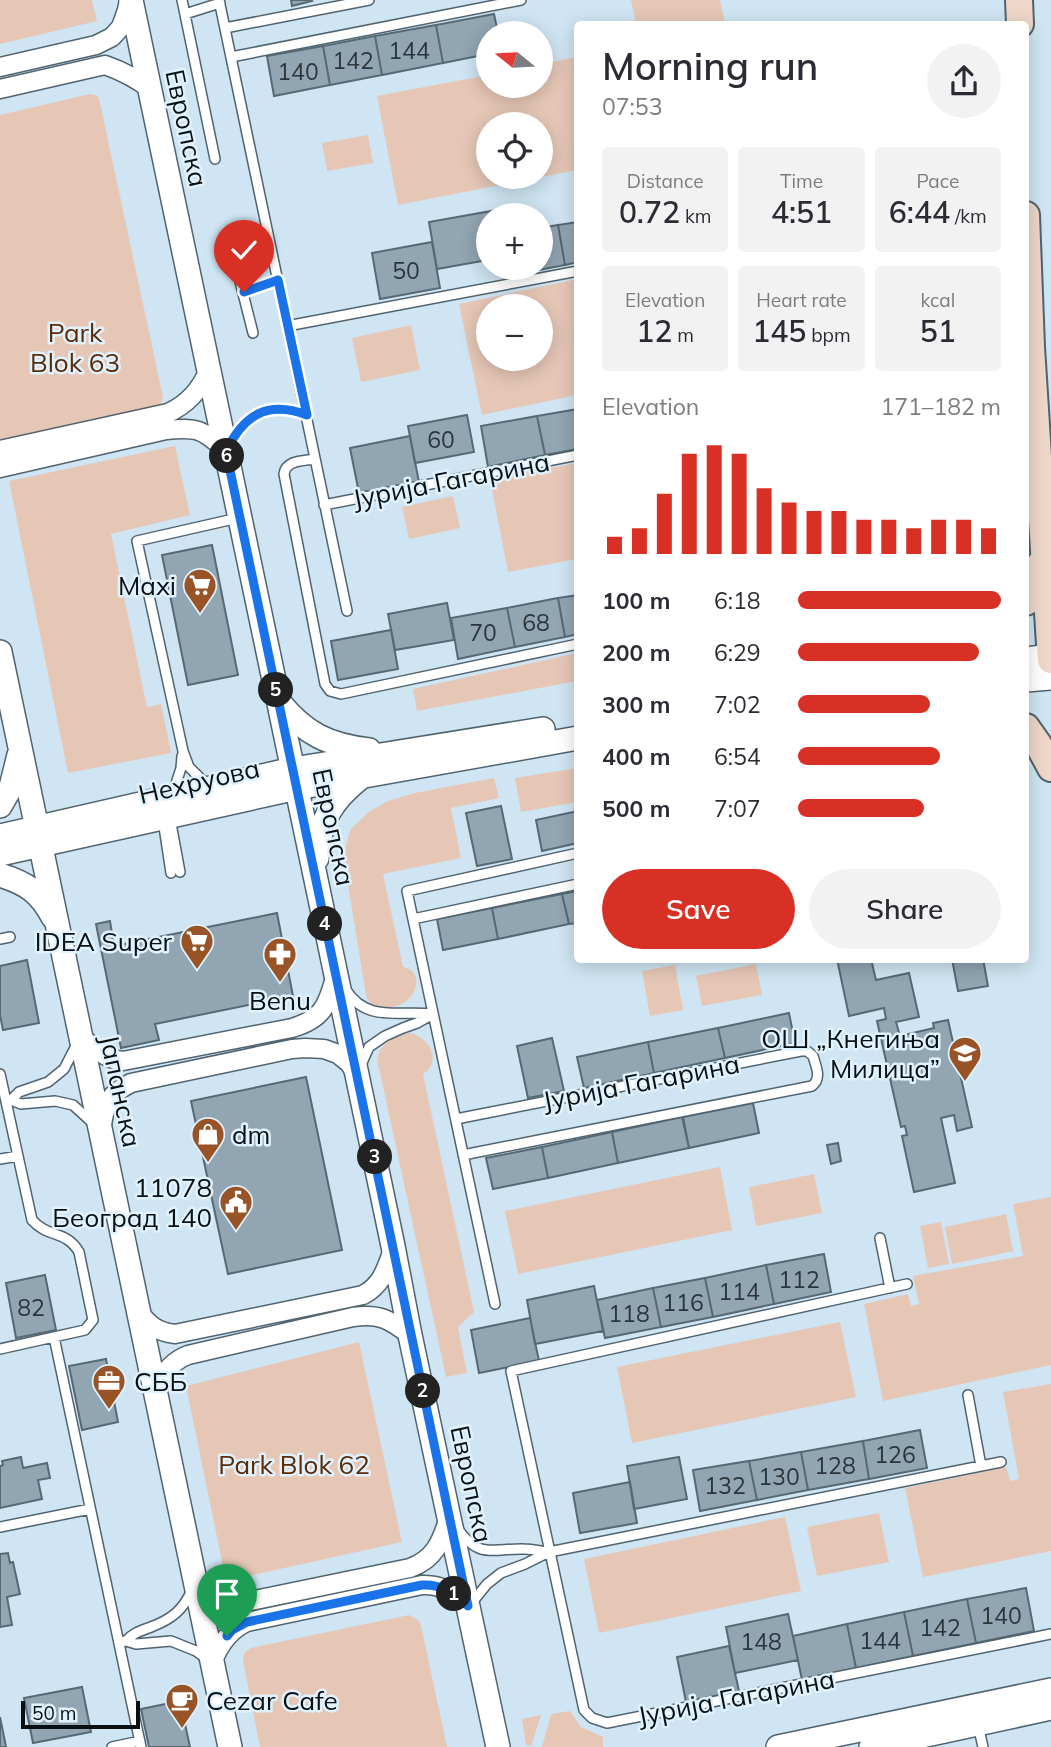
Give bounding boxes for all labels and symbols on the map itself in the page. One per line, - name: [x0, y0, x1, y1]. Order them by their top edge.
- north arrow: [476, 21, 553, 98]
- house number: 144: [388, 36, 430, 65]
- house number: 142: [332, 46, 374, 75]
- house number: 140: [277, 57, 319, 86]
- street label: Европска: [158, 66, 216, 190]
- pin: [214, 220, 274, 292]
- house number: 50: [392, 256, 420, 285]
- park label: Park Blok 63: [30, 316, 120, 379]
- house number: 60: [427, 425, 455, 454]
- pin: 6: [210, 438, 244, 474]
- street label: Јурија Гагарина: [350, 445, 552, 515]
- supermarket icon: Maxi: [181, 566, 219, 615]
- place label: Maxi: [118, 569, 176, 602]
- house number: 68: [522, 608, 550, 637]
- house number: 70: [469, 618, 497, 647]
- pin: 5: [258, 672, 294, 708]
- street label: Нехруова: [135, 751, 263, 811]
- street label: Европска: [305, 765, 363, 889]
- pin: 4: [308, 906, 342, 942]
- supermarket icon: IDEA Super: [178, 922, 216, 971]
- place label: IDEA Super: [35, 925, 173, 958]
- pharmacy icon: Benu: [261, 935, 299, 984]
- place label: Benu: [249, 984, 311, 1017]
- place label: ОШ „Кнегиња Милица”: [761, 1022, 940, 1085]
- street label: Јапанска: [93, 1032, 149, 1150]
- school or university icon: ОШ „Кнегиња Милица”: [946, 1034, 984, 1083]
- street label: Јурија Гагарина: [540, 1047, 742, 1117]
- shop icon: dm: [189, 1115, 227, 1164]
- place label: dm: [232, 1118, 270, 1151]
- pin: 3: [358, 1140, 392, 1174]
- place label: 11078 Београд 140: [52, 1171, 212, 1234]
- public building icon: 11078 Београд 140: [217, 1183, 255, 1232]
- house number: 112: [778, 1265, 820, 1294]
- house number: 114: [718, 1277, 760, 1306]
- house number: 116: [662, 1288, 704, 1317]
- house number: 82: [17, 1293, 45, 1322]
- house number: 118: [608, 1299, 650, 1328]
- office icon: СББ: [90, 1362, 128, 1411]
- place label: СББ: [134, 1365, 187, 1398]
- pin: 2: [406, 1374, 440, 1408]
- street label: Европска: [443, 1422, 501, 1546]
- house number: 126: [874, 1440, 916, 1469]
- park label: Park Blok 62: [218, 1448, 370, 1481]
- house number: 128: [814, 1451, 856, 1480]
- house number: 130: [758, 1462, 800, 1491]
- house number: 132: [704, 1471, 746, 1500]
- pin: [197, 1564, 257, 1636]
- pin: 1: [436, 1576, 472, 1612]
- house number: 140: [980, 1601, 1022, 1630]
- house number: 142: [919, 1613, 961, 1642]
- house number: 144: [859, 1626, 901, 1655]
- house number: 148: [740, 1627, 782, 1656]
- street label: Јурија Гагарина: [635, 1662, 837, 1732]
- cafe icon: Cezar Cafe: [163, 1681, 201, 1730]
- place label: Cezar Cafe: [206, 1684, 338, 1717]
- scale bar: [21, 1698, 140, 1730]

